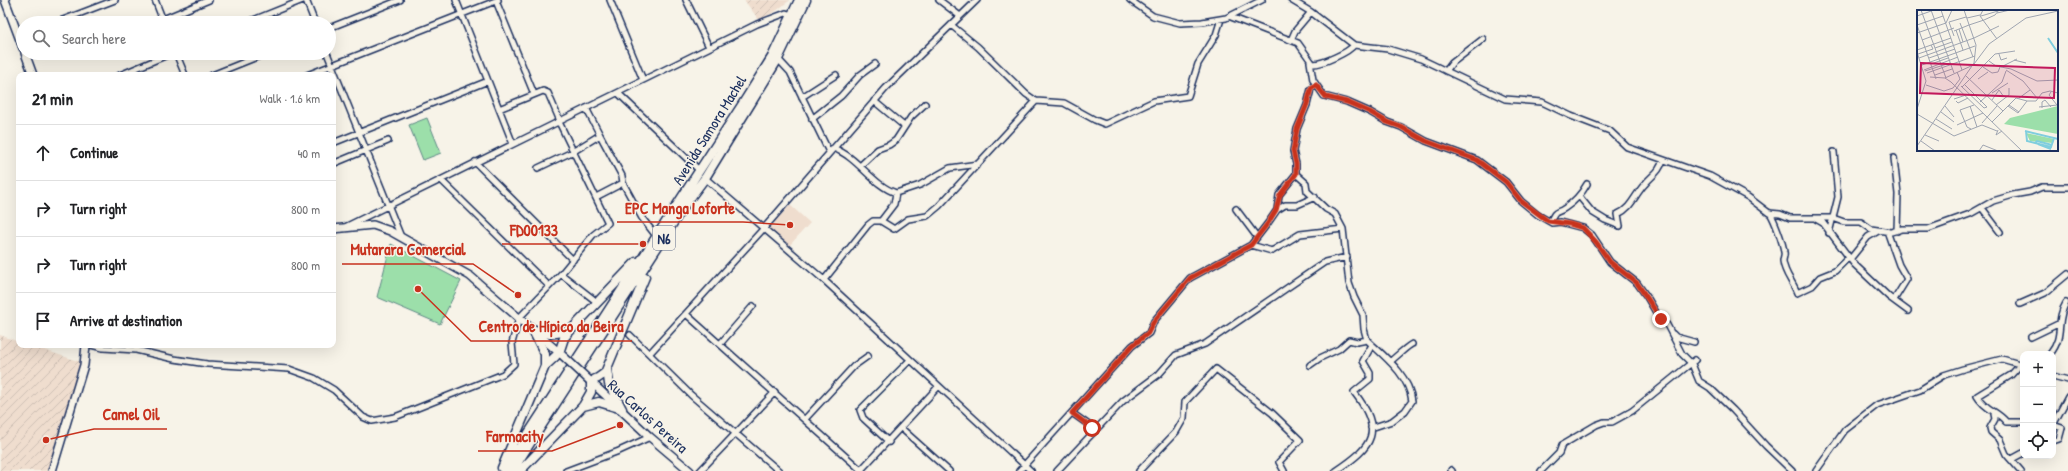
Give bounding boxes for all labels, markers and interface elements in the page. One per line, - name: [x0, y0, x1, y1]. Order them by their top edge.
- inset map: [1917, 10, 2058, 151]
- search box: [16, 16, 336, 60]
- icon: search: [30, 27, 52, 49]
- text: Search here: [62, 28, 126, 49]
- street label: Avenida Samora Machel: [667, 71, 751, 189]
- text: 21 min: [32, 87, 73, 110]
- text: Walk · 1.6 km: [260, 89, 320, 107]
- icon: ahead: [32, 142, 54, 164]
- text: Continue: [70, 142, 118, 163]
- text: 40 m: [297, 144, 320, 162]
- callout: EPC Manga Loforte: [617, 194, 743, 222]
- text: EPC Manga Loforte: [625, 197, 736, 220]
- icon: right: [32, 198, 54, 220]
- text: Turn right: [70, 198, 126, 219]
- text: 800 m: [291, 200, 320, 218]
- callout: FD00133: [502, 216, 566, 244]
- text: FD00133: [509, 219, 558, 241]
- road number: N6: [653, 226, 675, 250]
- callout: Mutarara Comercial: [342, 236, 473, 264]
- text: Mutarara Comercial: [350, 238, 466, 260]
- icon: right: [32, 254, 54, 276]
- text: Turn right: [70, 254, 126, 275]
- text: 800 m: [291, 256, 320, 274]
- icon: arrive: [32, 310, 54, 332]
- text: Arrive at destination: [70, 310, 182, 331]
- route end: [1652, 310, 1670, 328]
- callout: Centro de Hípico da Beira: [471, 313, 632, 341]
- text: Centro de Hípico da Beira: [479, 315, 624, 338]
- map controls: [2020, 351, 2056, 459]
- button: +: [2020, 351, 2056, 387]
- street label: Rua Carlos Pereira: [603, 374, 693, 458]
- button: −: [2020, 387, 2056, 423]
- callout: Camel Oil: [94, 401, 167, 429]
- text: Camel Oil: [103, 403, 160, 425]
- route start: [1083, 419, 1101, 437]
- callout: Farmacity: [478, 423, 552, 451]
- button: locate: [2020, 423, 2056, 459]
- text: Farmacity: [485, 425, 544, 448]

